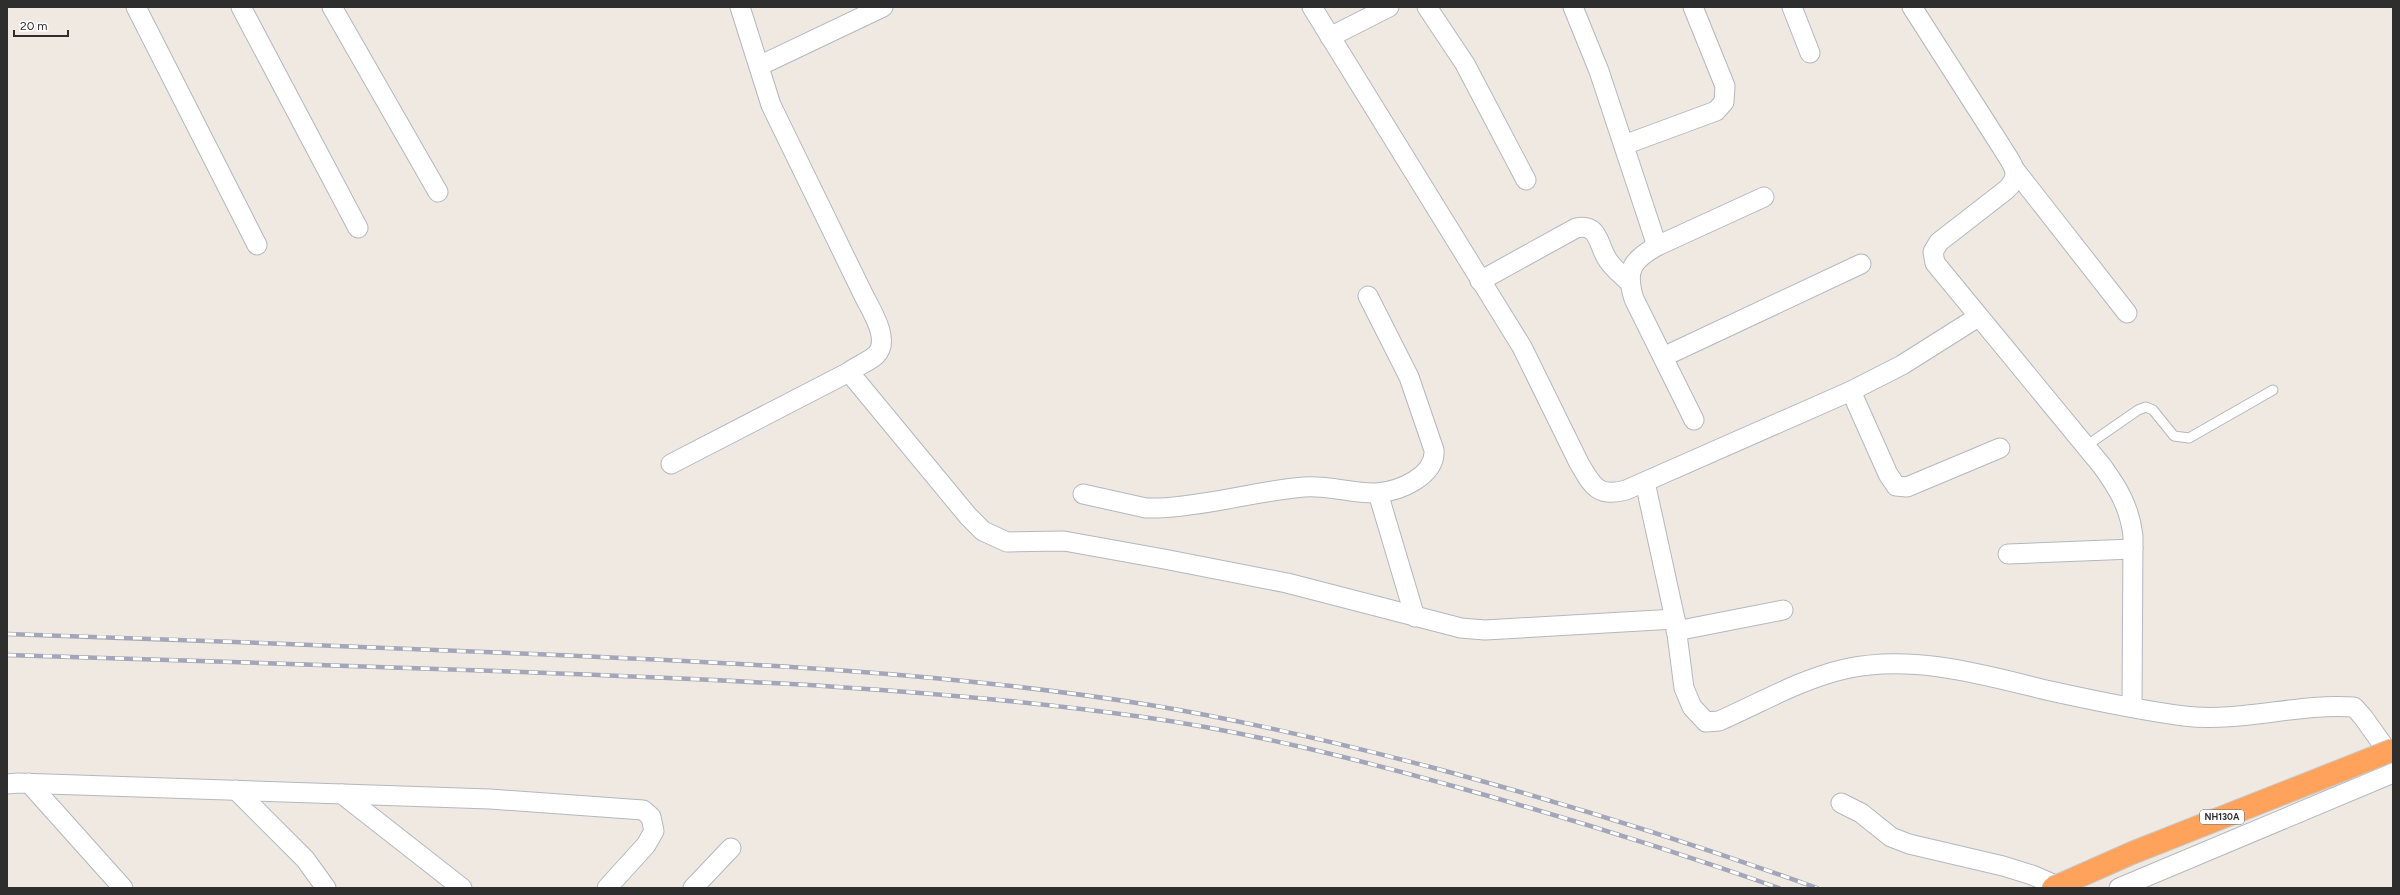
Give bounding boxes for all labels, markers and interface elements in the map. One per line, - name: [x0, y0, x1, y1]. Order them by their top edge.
- scale bar: [14, 12, 68, 38]
- text: 20 m: [20, 19, 48, 33]
- road number: NH130A: [2200, 810, 2244, 824]

